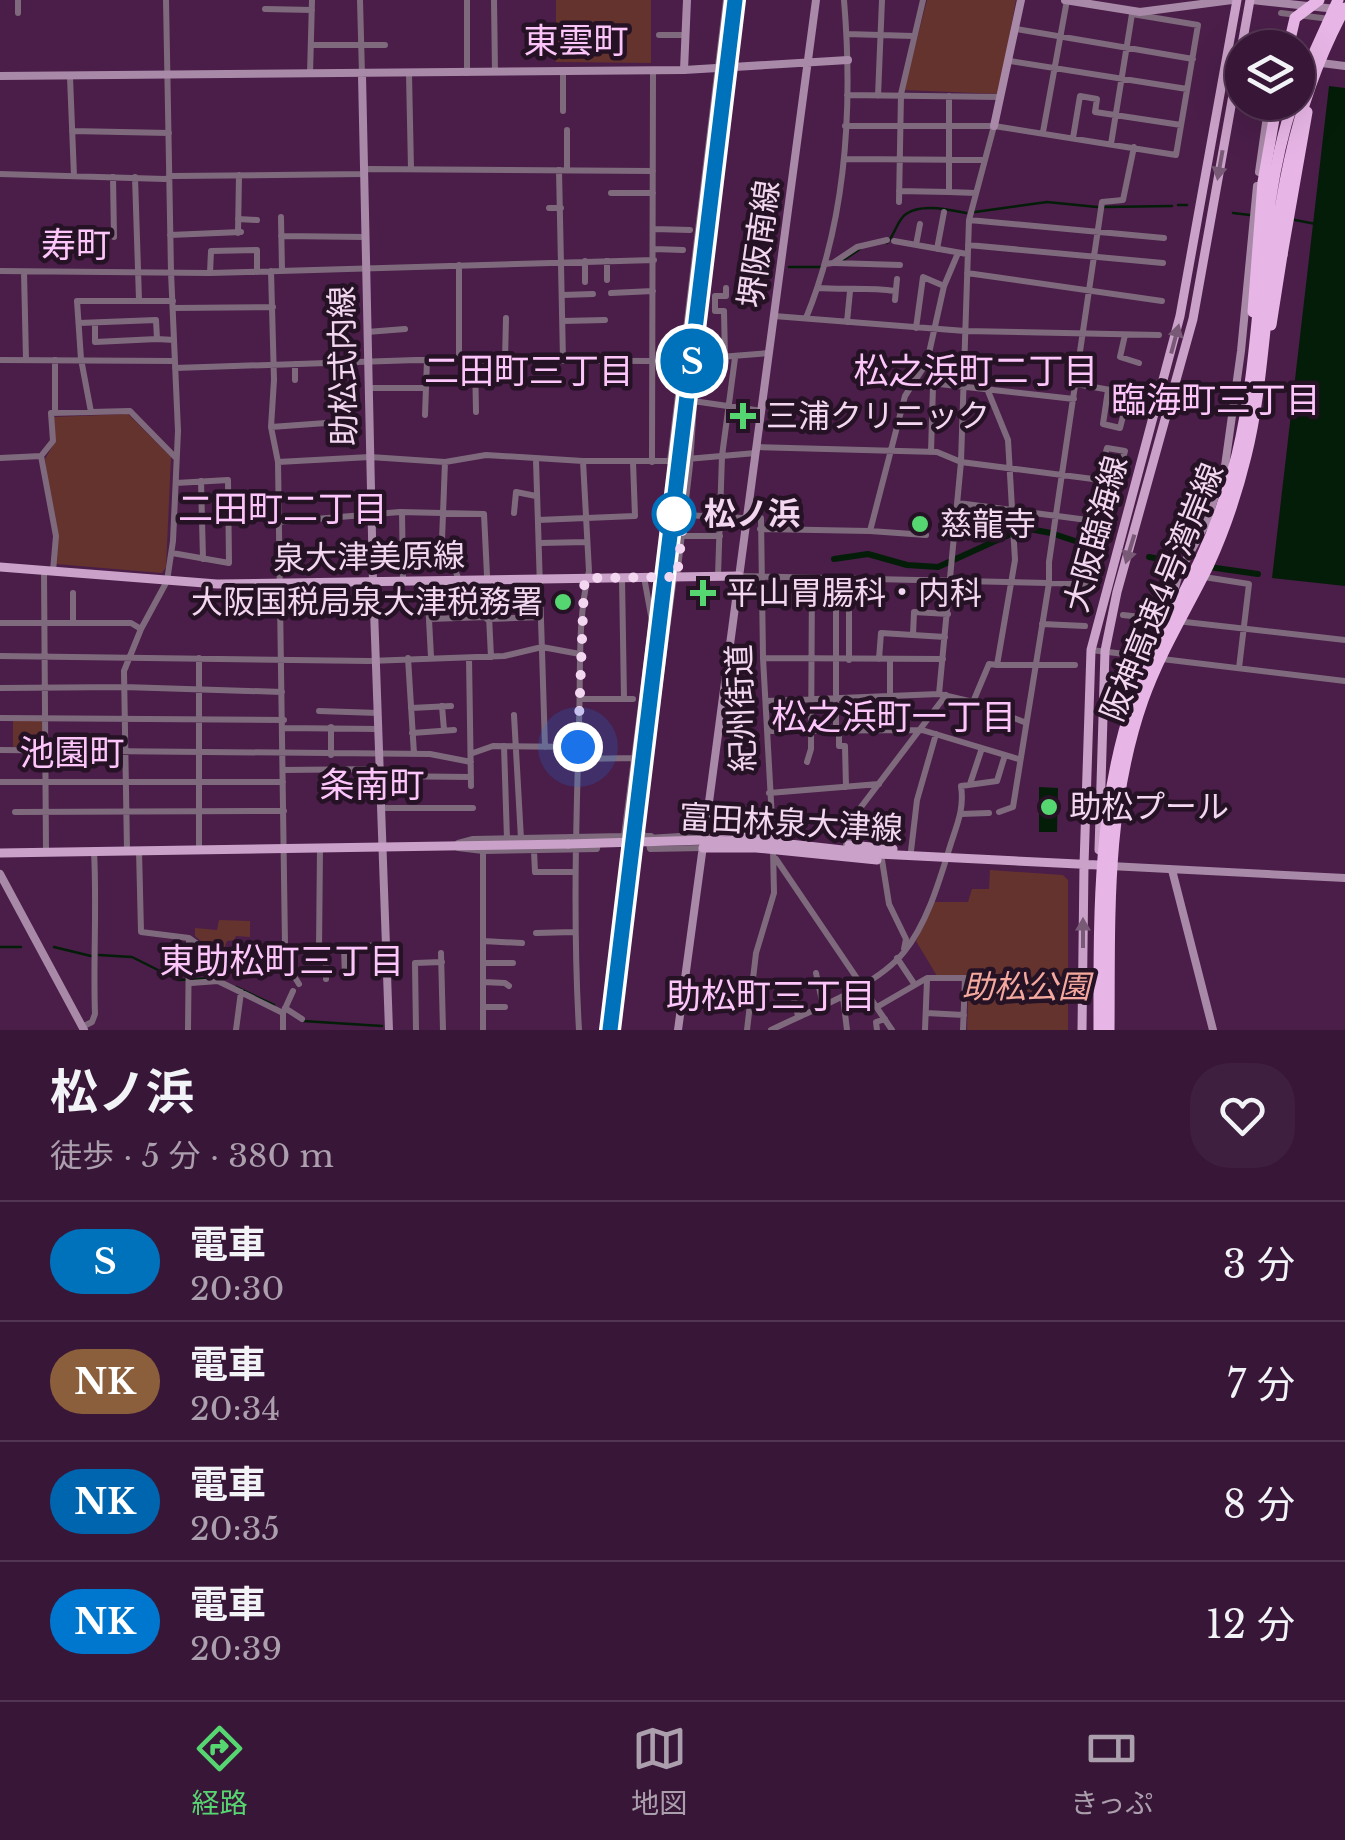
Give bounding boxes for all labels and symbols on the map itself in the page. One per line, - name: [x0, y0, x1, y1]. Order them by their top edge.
- district label: 東雲町: [523, 19, 629, 62]
- one-way arrow: [1212, 150, 1227, 181]
- street label: 堺阪南線: [730, 178, 788, 310]
- district label: 寿町: [41, 223, 111, 266]
- street label: 助松式内線: [322, 286, 364, 446]
- one-way arrow: [1167, 323, 1183, 354]
- line badge: S: [660, 328, 724, 394]
- district label: 二田町三丁目: [424, 349, 634, 392]
- district label: 松之浜町二丁目: [853, 349, 1099, 392]
- district label: 臨海町三丁目: [1111, 378, 1321, 421]
- place label: 三浦クリニック: [766, 396, 990, 436]
- marker: 三浦クリニック: [730, 403, 756, 429]
- street label: 大阪臨海線: [1056, 452, 1136, 616]
- street label: 阪神高速4号湾岸線: [1092, 457, 1232, 727]
- district label: 二田町二丁目: [178, 487, 388, 530]
- marker: 松ノ浜: [653, 493, 695, 535]
- place label: 松ノ浜: [704, 494, 800, 534]
- place label: 慈龍寺: [940, 504, 1036, 544]
- marker: 慈龍寺: [909, 513, 931, 535]
- one-way arrow: [1122, 534, 1137, 565]
- street label: 泉大津美原線: [273, 535, 465, 579]
- place label: 平山胃腸科・内科: [726, 573, 982, 613]
- marker: 平山胃腸科・内科: [690, 580, 716, 606]
- place label: 大阪国税局泉大津税務署: [191, 582, 543, 622]
- marker: 大阪国税局泉大津税務署: [552, 591, 574, 613]
- street label: 紀州街道: [719, 643, 763, 773]
- district label: 松之浜町一丁目: [771, 695, 1017, 738]
- your location: [553, 722, 603, 772]
- district label: 池園町: [19, 731, 125, 774]
- district label: 条南町: [319, 763, 425, 806]
- place label: 助松プール: [1069, 787, 1229, 827]
- marker: 助松プール: [1038, 796, 1060, 818]
- street label: 富田林泉大津線: [678, 797, 904, 849]
- one-way arrow: [1075, 916, 1091, 948]
- district label: 東助松町三丁目: [159, 939, 405, 982]
- park label: 助松公園: [962, 967, 1094, 1007]
- district label: 助松町三丁目: [666, 974, 876, 1017]

